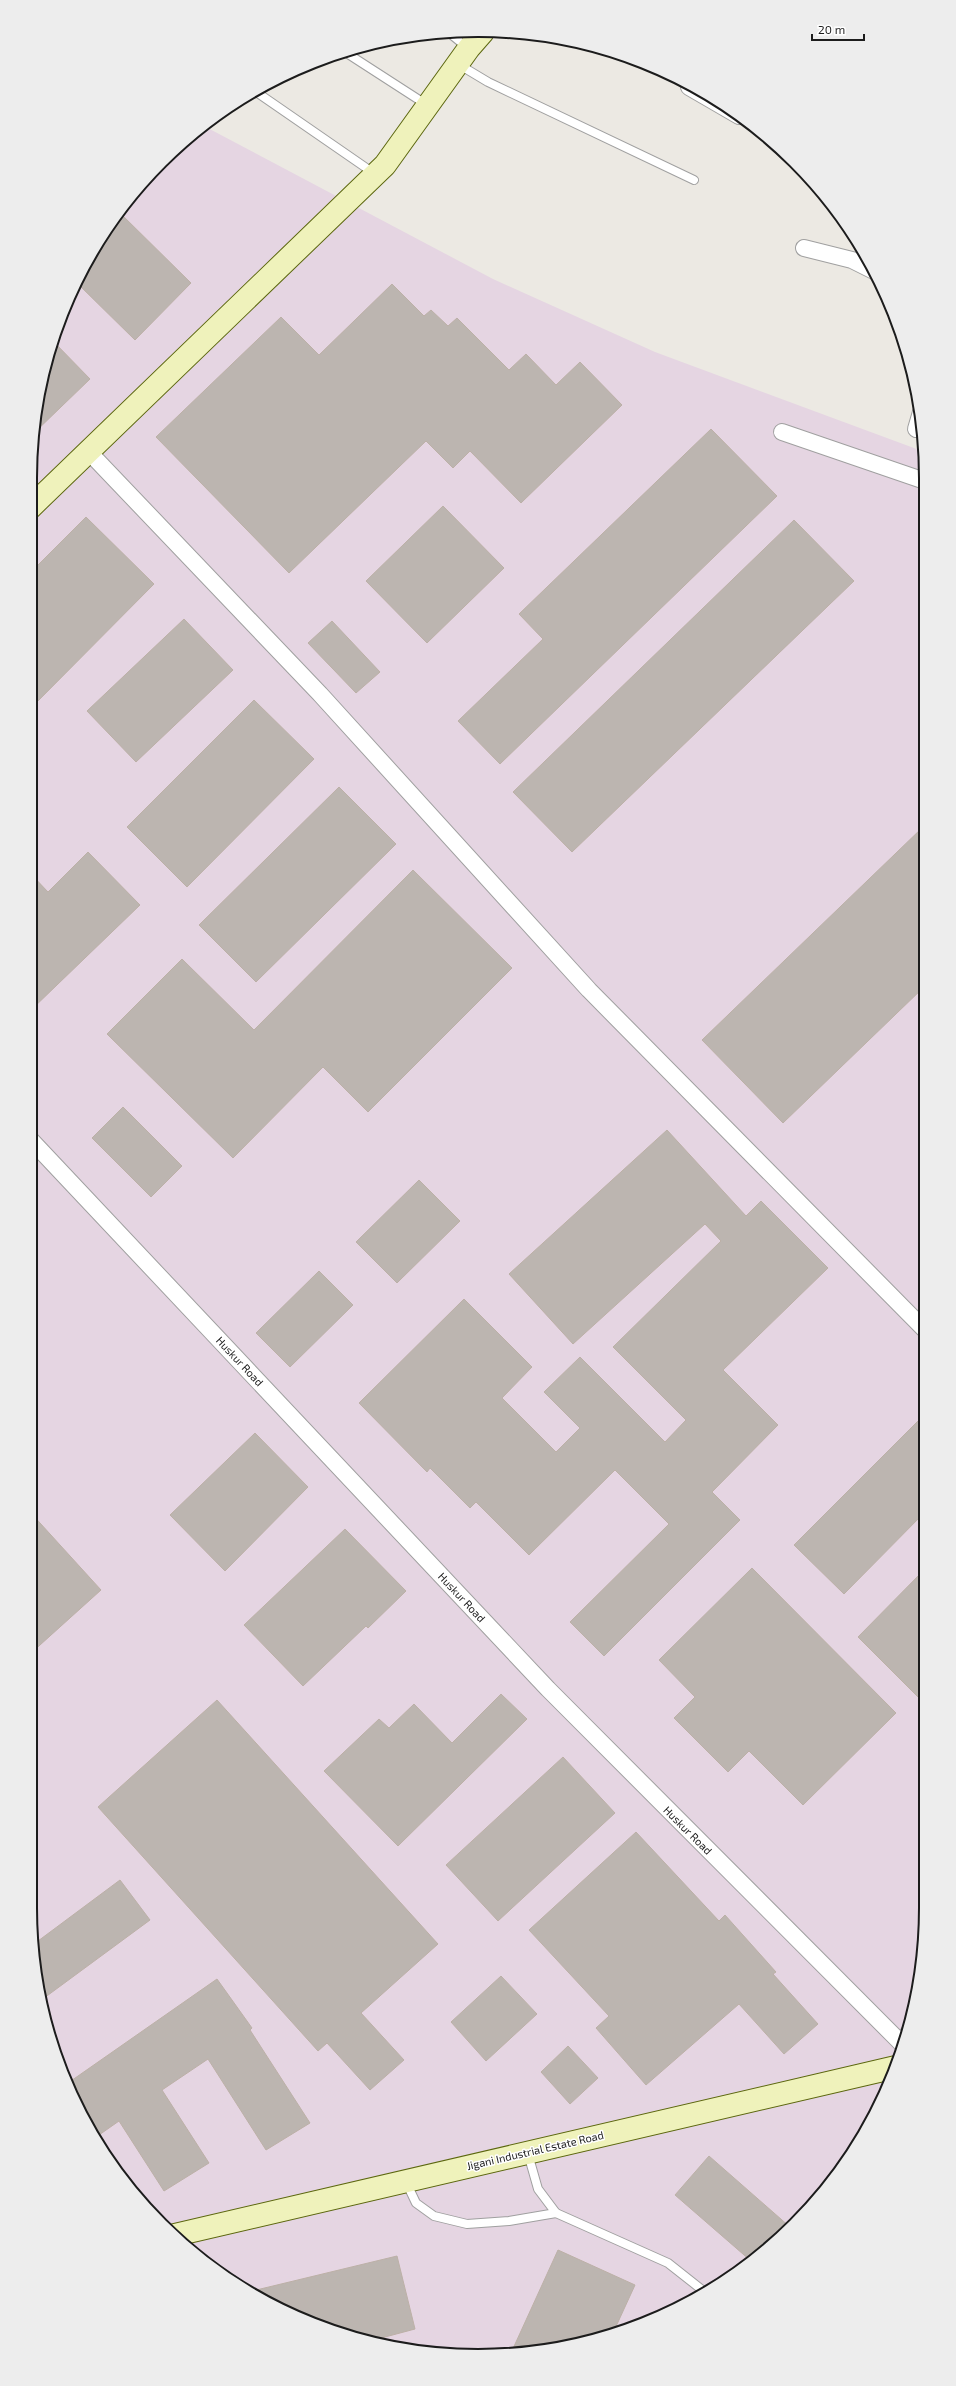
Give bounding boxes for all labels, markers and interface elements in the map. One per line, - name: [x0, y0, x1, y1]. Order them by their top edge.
- scale bar: [812, 16, 864, 42]
- text: 20 m: [818, 22, 845, 36]
- street label: Huskur Road: [214, 1334, 266, 1388]
- street label: Huskur Road: [436, 1570, 488, 1624]
- street label: Huskur Road: [661, 1803, 715, 1857]
- street label: Jigani Industrial Estate Road: [465, 2128, 605, 2172]

